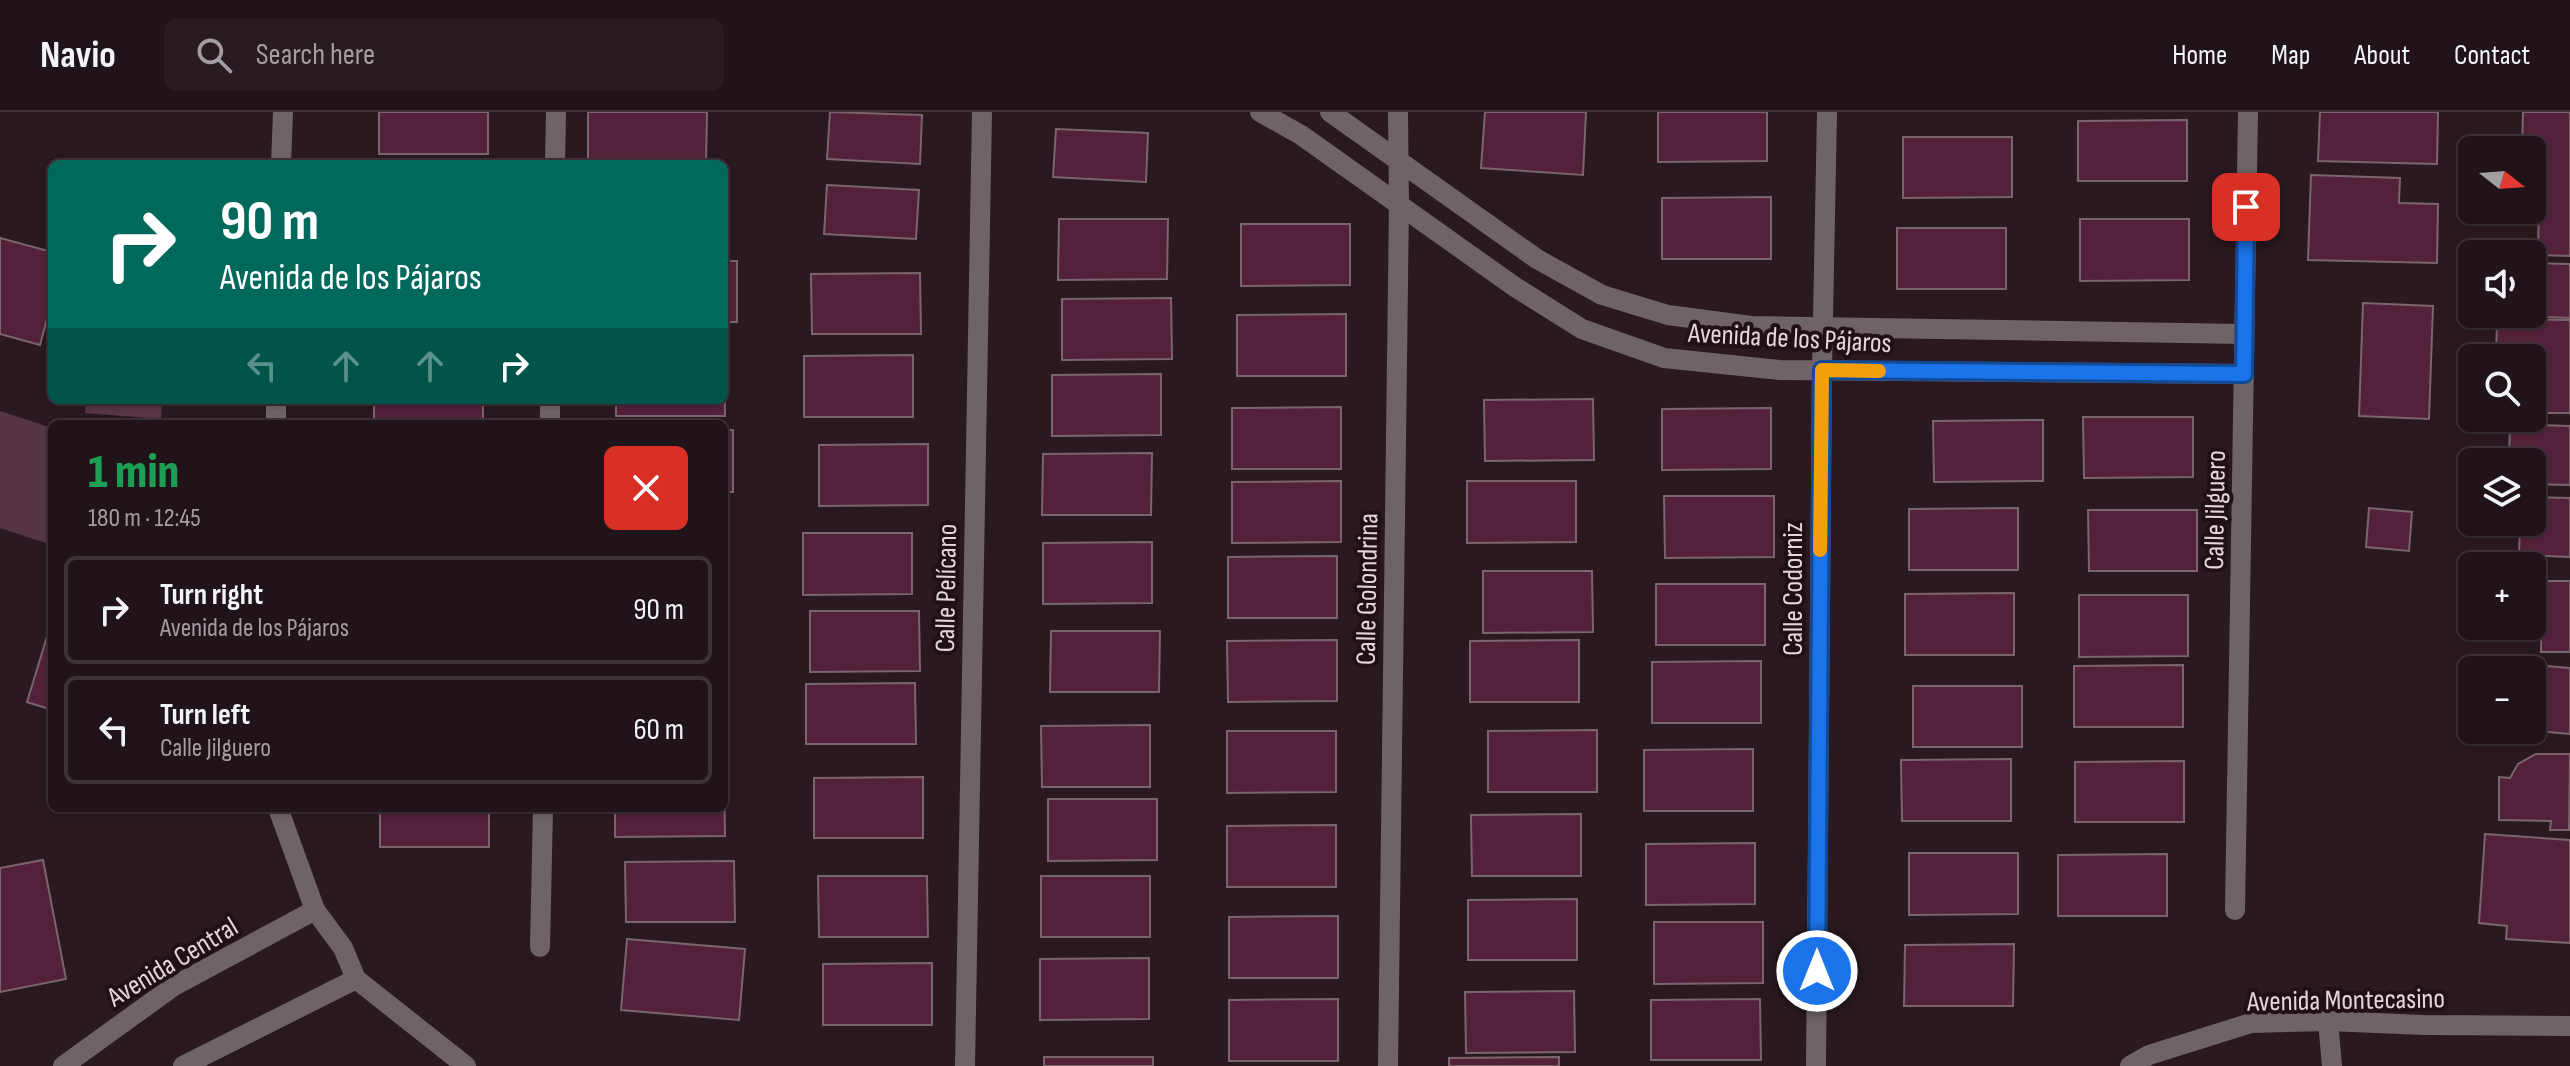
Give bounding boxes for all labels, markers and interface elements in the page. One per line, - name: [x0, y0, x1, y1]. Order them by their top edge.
- search box: [164, 19, 724, 91]
- text: Navio: [40, 33, 116, 78]
- icon: search: [192, 33, 236, 77]
- text: Search here: [256, 37, 375, 73]
- text: Home: [2172, 39, 2227, 72]
- text: Map: [2271, 39, 2310, 72]
- text: About: [2354, 39, 2410, 72]
- text: Contact: [2454, 39, 2530, 72]
- north arrow: [2458, 136, 2546, 224]
- map controls: [2458, 136, 2546, 744]
- pin: [2212, 173, 2280, 241]
- icon: arrive: [2224, 185, 2268, 229]
- text: 90 m: [220, 189, 319, 256]
- icon: right: [88, 192, 192, 296]
- button: sound: [2458, 240, 2546, 328]
- text: Avenida de los Pájaros: [220, 257, 482, 300]
- street label: Avenida de los Pájaros: [1686, 317, 1892, 360]
- icon: left: [240, 344, 284, 388]
- icon: ahead: [324, 344, 368, 388]
- icon: ahead: [408, 344, 452, 388]
- icon: right: [492, 344, 536, 388]
- button: search: [2458, 344, 2546, 432]
- text: 1 min: [88, 444, 179, 501]
- button: close: [604, 446, 688, 530]
- button: layers: [2458, 448, 2546, 536]
- street label: Calle Jilguero: [2198, 450, 2233, 570]
- text: 180 m · 12:45: [88, 503, 201, 534]
- street label: Calle Golondrina: [1350, 513, 1385, 665]
- street label: Calle Codorniz: [1777, 522, 1810, 656]
- street label: Calle Pelícano: [929, 523, 964, 653]
- button: +: [2458, 552, 2546, 640]
- text: Turn right: [160, 577, 263, 613]
- icon: right: [92, 588, 136, 632]
- text: 90 m: [633, 592, 684, 628]
- text: Avenida de los Pájaros: [160, 613, 349, 644]
- button: −: [2458, 656, 2546, 744]
- text: Turn left: [160, 697, 250, 733]
- icon: left: [92, 708, 136, 752]
- text: 60 m: [633, 712, 684, 748]
- text: Calle Jilguero: [160, 733, 271, 764]
- street label: Avenida Central: [101, 910, 244, 1015]
- position arrow: [1775, 929, 1859, 1013]
- street label: Avenida Montecasino: [2246, 982, 2445, 1019]

